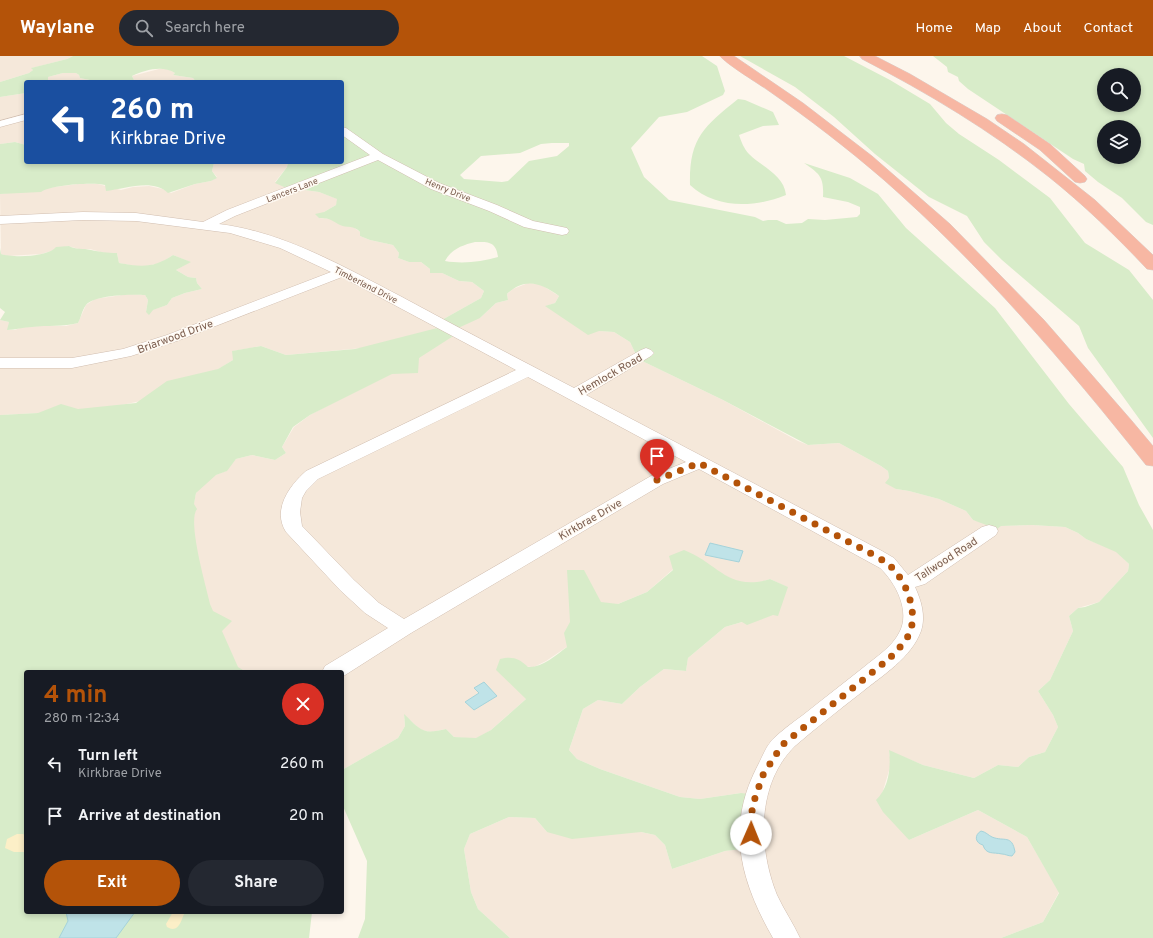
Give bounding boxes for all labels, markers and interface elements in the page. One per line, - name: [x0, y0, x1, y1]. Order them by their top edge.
- search box: [119, 10, 399, 46]
- text: Waylane: [20, 16, 95, 40]
- icon: search: [133, 17, 155, 39]
- text: Search here: [165, 19, 245, 38]
- text: Home: [916, 20, 953, 37]
- text: Map: [975, 20, 1001, 37]
- text: About: [1023, 20, 1062, 37]
- text: Contact: [1084, 20, 1133, 37]
- map controls: [1097, 68, 1141, 164]
- button: search: [1097, 68, 1141, 112]
- text: 260 m: [110, 93, 194, 129]
- icon: left: [44, 96, 96, 148]
- button: layers: [1097, 120, 1141, 164]
- text: Kirkbrae Drive: [110, 128, 226, 151]
- street label: Lancers Lane: [265, 176, 320, 205]
- street label: Henry Drive: [423, 176, 472, 205]
- street label: Timberland Drive: [332, 265, 399, 306]
- street label: Briarwood Drive: [136, 317, 215, 357]
- street label: Hemlock Road: [576, 351, 645, 399]
- pin: [640, 439, 674, 480]
- icon: arrive: [646, 445, 668, 467]
- street label: Kirkbrae Drive: [556, 496, 625, 544]
- street label: Tallwood Road: [913, 534, 980, 585]
- text: 4 min: [44, 681, 107, 711]
- button: close: [282, 683, 324, 725]
- text: 280 m · 12:34: [44, 711, 120, 727]
- text: Turn left: [78, 747, 138, 766]
- icon: left: [44, 753, 66, 775]
- text: 260 m: [280, 755, 324, 774]
- text: Kirkbrae Drive: [78, 766, 162, 782]
- icon: arrive: [44, 805, 66, 827]
- text: Arrive at destination: [78, 807, 221, 826]
- text: 20 m: [289, 807, 324, 826]
- position arrow: [730, 813, 772, 855]
- button: Exit: [44, 860, 180, 906]
- button: Share: [188, 860, 324, 906]

